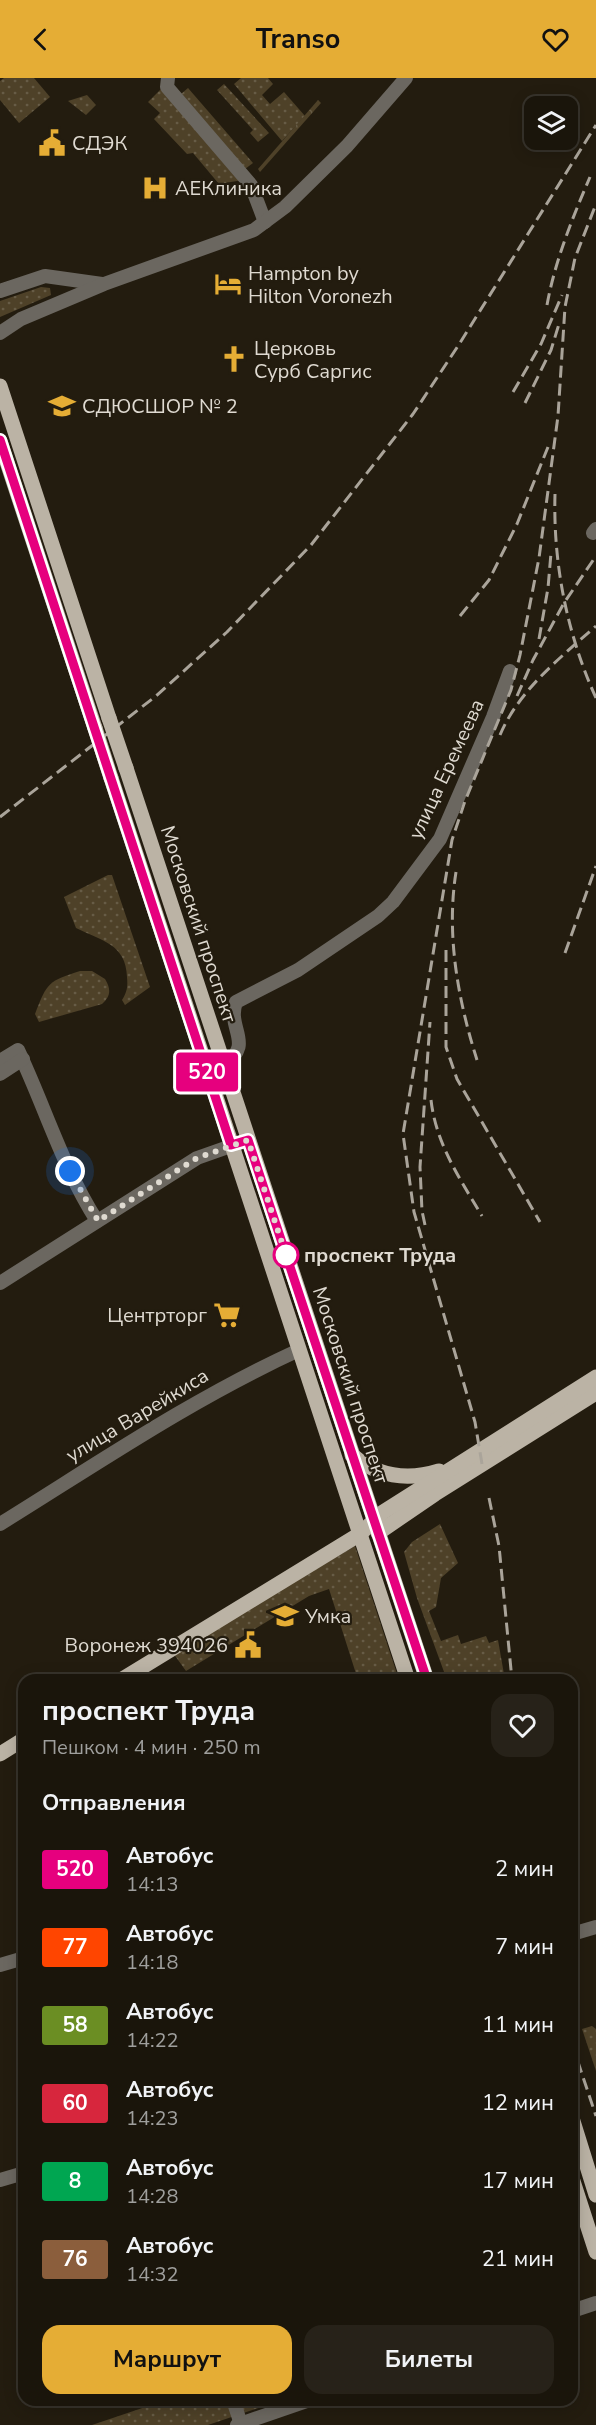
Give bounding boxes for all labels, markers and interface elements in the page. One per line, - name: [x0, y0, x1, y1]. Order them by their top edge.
- text: Transo: [256, 21, 340, 58]
- icon: back: [24, 23, 57, 56]
- icon: heart: [539, 23, 572, 56]
- map controls: [524, 96, 578, 150]
- button: layers: [524, 96, 578, 150]
- public building icon: СДЭК: [37, 128, 67, 158]
- place label: СДЭК: [72, 130, 127, 157]
- hospital icon: АЕКлиника: [140, 173, 170, 203]
- place label: АЕКлиника: [175, 175, 282, 202]
- place label: Hampton by Hilton Voronezh: [248, 260, 393, 310]
- hotel icon: Hampton by Hilton Voronezh: [213, 269, 243, 299]
- place label: Церковь Сурб Саргис: [254, 335, 372, 385]
- church icon: Церковь Сурб Саргис: [219, 344, 249, 374]
- school or university icon: СДЮСШОР № 2: [47, 391, 77, 421]
- place label: СДЮСШОР № 2: [82, 393, 238, 420]
- street label: улица Еремеева: [402, 695, 491, 844]
- street label: Московский проспект: [154, 822, 243, 1026]
- line badge: 520: [172, 1052, 242, 1092]
- text: 520: [188, 1058, 226, 1086]
- your location: [55, 1156, 85, 1186]
- marker: проспект Труда: [273, 1242, 299, 1268]
- place label: проспект Труда: [304, 1242, 456, 1269]
- street label: Московский проспект: [306, 1283, 395, 1487]
- supermarket icon: Центрторг: [212, 1300, 242, 1330]
- place label: Центрторг: [107, 1302, 207, 1329]
- street label: улица Варейкиса: [61, 1362, 214, 1469]
- school or university icon: Умка: [270, 1601, 300, 1631]
- place label: Умка: [304, 1603, 351, 1630]
- public building icon: Воронеж 394026: [233, 1630, 263, 1660]
- place label: Воронеж 394026: [65, 1632, 228, 1659]
- text: проспект Труда: [42, 1692, 255, 1730]
- button: heart: [491, 1694, 554, 1757]
- text: Пешком · 4 мин · 250 m: [42, 1734, 261, 1761]
- text: Отправления: [42, 1788, 186, 1818]
- text: Автобус: [126, 1841, 214, 1871]
- text: 2 мин: [495, 1854, 554, 1884]
- text: 520: [56, 1855, 94, 1883]
- text: 14:13: [126, 1871, 179, 1898]
- text: Автобус: [126, 1919, 214, 1949]
- text: 7 мин: [495, 1932, 554, 1962]
- text: 77: [62, 1933, 88, 1961]
- text: 14:18: [126, 1949, 179, 1976]
- text: Автобус: [126, 1997, 214, 2027]
- text: 11 мин: [482, 2010, 554, 2040]
- text: 58: [62, 2011, 88, 2039]
- text: 14:22: [126, 2027, 179, 2054]
- text: Автобус: [126, 2075, 214, 2105]
- text: 12 мин: [482, 2088, 554, 2118]
- text: 60: [62, 2089, 88, 2117]
- text: 14:23: [126, 2105, 179, 2132]
- text: Автобус: [126, 2153, 214, 2183]
- text: 17 мин: [482, 2166, 554, 2196]
- text: 8: [69, 2167, 81, 2195]
- text: 14:28: [126, 2183, 179, 2210]
- text: Автобус: [126, 2231, 214, 2261]
- text: 21 мин: [482, 2244, 554, 2274]
- text: 76: [62, 2245, 88, 2273]
- text: 14:32: [126, 2261, 179, 2288]
- button: Маршрут: [42, 2325, 292, 2394]
- button: Билеты: [304, 2325, 554, 2394]

